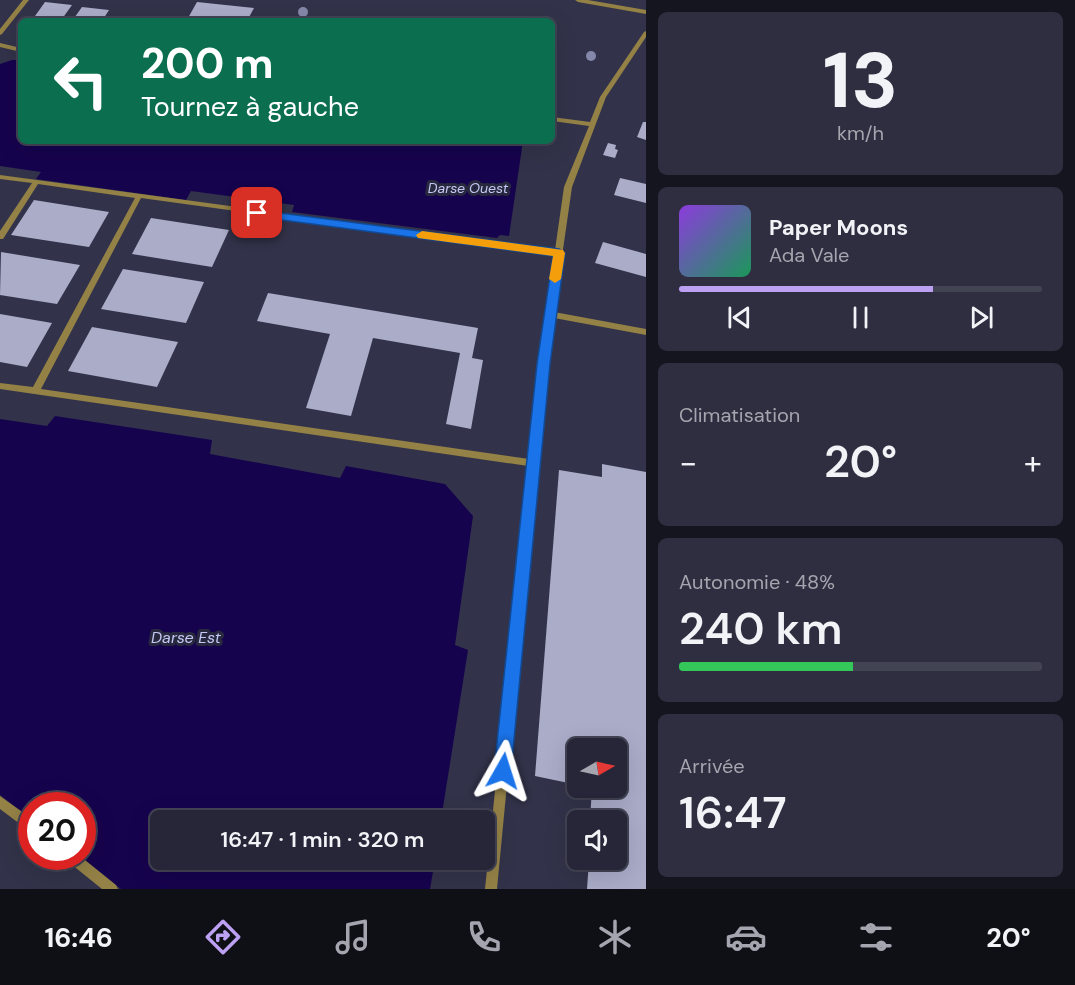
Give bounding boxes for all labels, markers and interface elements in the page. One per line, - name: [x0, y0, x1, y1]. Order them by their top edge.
- text: 13: [823, 30, 898, 131]
- text: 200 m: [141, 36, 274, 91]
- icon: left: [42, 42, 120, 120]
- text: Tournez à gauche: [141, 89, 359, 124]
- text: km/h: [837, 120, 884, 146]
- water label: Darse Ouest: [428, 179, 509, 197]
- pin: [231, 187, 282, 238]
- icon: arrive: [240, 196, 273, 229]
- text: Paper Moons: [769, 213, 908, 242]
- text: Ada Vale: [769, 242, 849, 268]
- icon: previous: [723, 301, 756, 334]
- icon: pause: [844, 301, 877, 334]
- icon: next: [965, 301, 998, 334]
- text: Climatisation: [679, 402, 800, 428]
- text: 20°: [824, 432, 897, 491]
- text: −: [679, 441, 697, 484]
- text: +: [1024, 441, 1042, 484]
- text: Autonomie · 48%: [679, 569, 835, 595]
- text: 240 km: [679, 599, 842, 658]
- water label: Darse Est: [151, 627, 222, 648]
- north arrow: [567, 738, 627, 798]
- map controls: [567, 738, 627, 870]
- position arrow: [471, 739, 535, 803]
- text: Arrivée: [679, 753, 745, 779]
- text: 16:47: [679, 783, 787, 842]
- speed limit sign: 20: [18, 792, 96, 870]
- button: sound: [567, 810, 627, 870]
- text: 16:47 · 1 min · 320 m: [221, 825, 424, 854]
- icon: directions: [202, 916, 244, 958]
- icon: music: [332, 916, 374, 958]
- icon: phone: [463, 916, 505, 958]
- icon: climate: [594, 916, 636, 958]
- icon: car: [725, 916, 767, 958]
- icon: filters: [855, 916, 897, 958]
- text: 16:46: [44, 920, 113, 955]
- text: 20°: [986, 920, 1031, 955]

